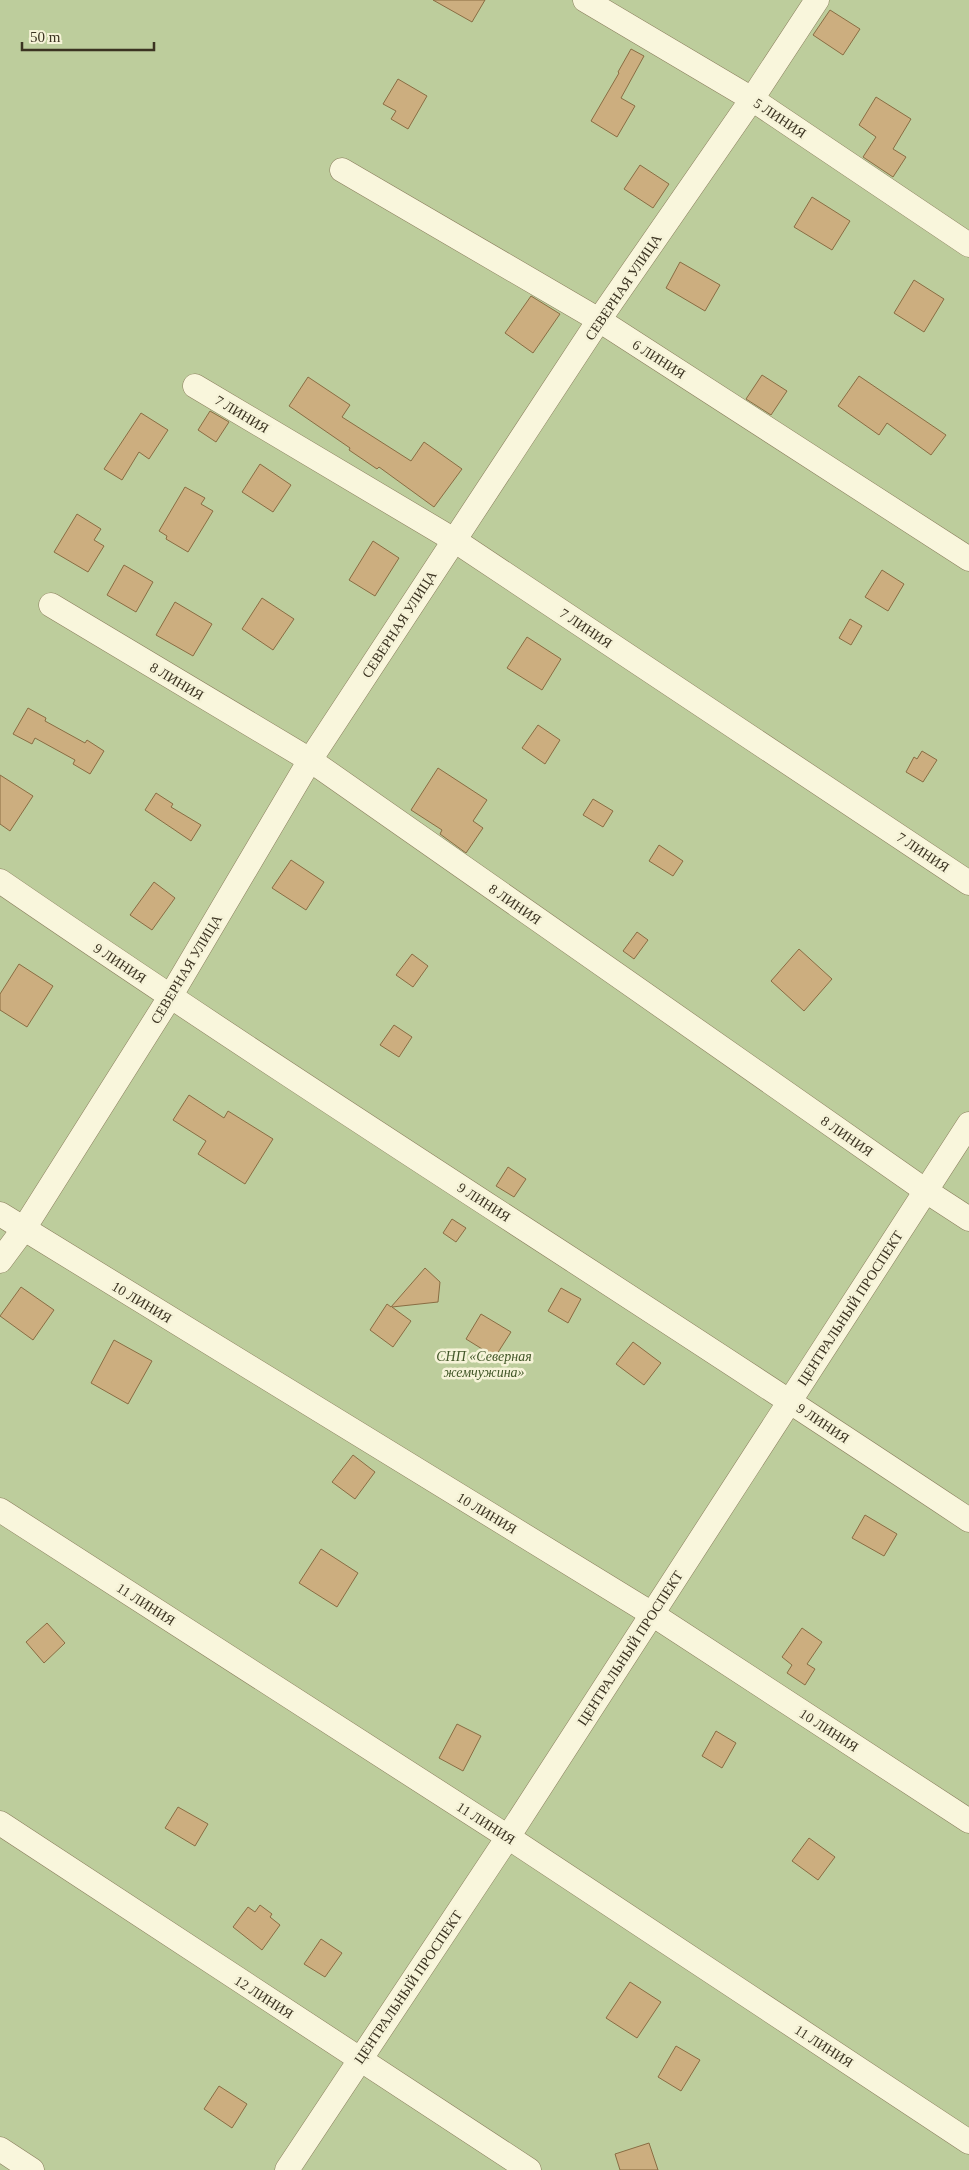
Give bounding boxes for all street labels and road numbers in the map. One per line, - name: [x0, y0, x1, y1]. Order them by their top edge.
- street label: 5 ЛИНИЯ: [751, 96, 809, 141]
- street label: СЕВЕРНАЯ УЛИЦА: [582, 231, 665, 343]
- street label: 6 ЛИНИЯ: [630, 337, 688, 382]
- street label: 7 ЛИНИЯ: [212, 393, 271, 436]
- street label: СЕВЕРНАЯ УЛИЦА: [359, 567, 440, 681]
- street label: 7 ЛИНИЯ: [557, 606, 615, 651]
- street label: 8 ЛИНИЯ: [147, 660, 206, 703]
- street label: 7 ЛИНИЯ: [894, 830, 952, 875]
- street label: 8 ЛИНИЯ: [486, 881, 543, 928]
- street label: СЕВЕРНАЯ УЛИЦА: [148, 911, 225, 1027]
- street label: 9 ЛИНИЯ: [91, 941, 149, 986]
- street label: 8 ЛИНИЯ: [818, 1113, 875, 1160]
- street label: 9 ЛИНИЯ: [455, 1180, 513, 1225]
- street label: ЦЕНТРАЛЬНЫЙ ПРОСПЕКТ: [794, 1227, 906, 1388]
- street label: 10 ЛИНИЯ: [109, 1279, 174, 1326]
- street label: 9 ЛИНИЯ: [794, 1401, 852, 1446]
- street label: 10 ЛИНИЯ: [454, 1490, 519, 1537]
- street label: ЦЕНТРАЛЬНЫЙ ПРОСПЕКТ: [574, 1567, 686, 1728]
- street label: 11 ЛИНИЯ: [114, 1580, 178, 1629]
- street label: 10 ЛИНИЯ: [797, 1706, 861, 1755]
- street label: 11 ЛИНИЯ: [454, 1799, 518, 1848]
- street label: ЦЕНТРАЛЬНЫЙ ПРОСПЕКТ: [351, 1907, 466, 2067]
- street label: 12 ЛИНИЯ: [232, 1973, 296, 2022]
- street label: 11 ЛИНИЯ: [792, 2022, 856, 2071]

